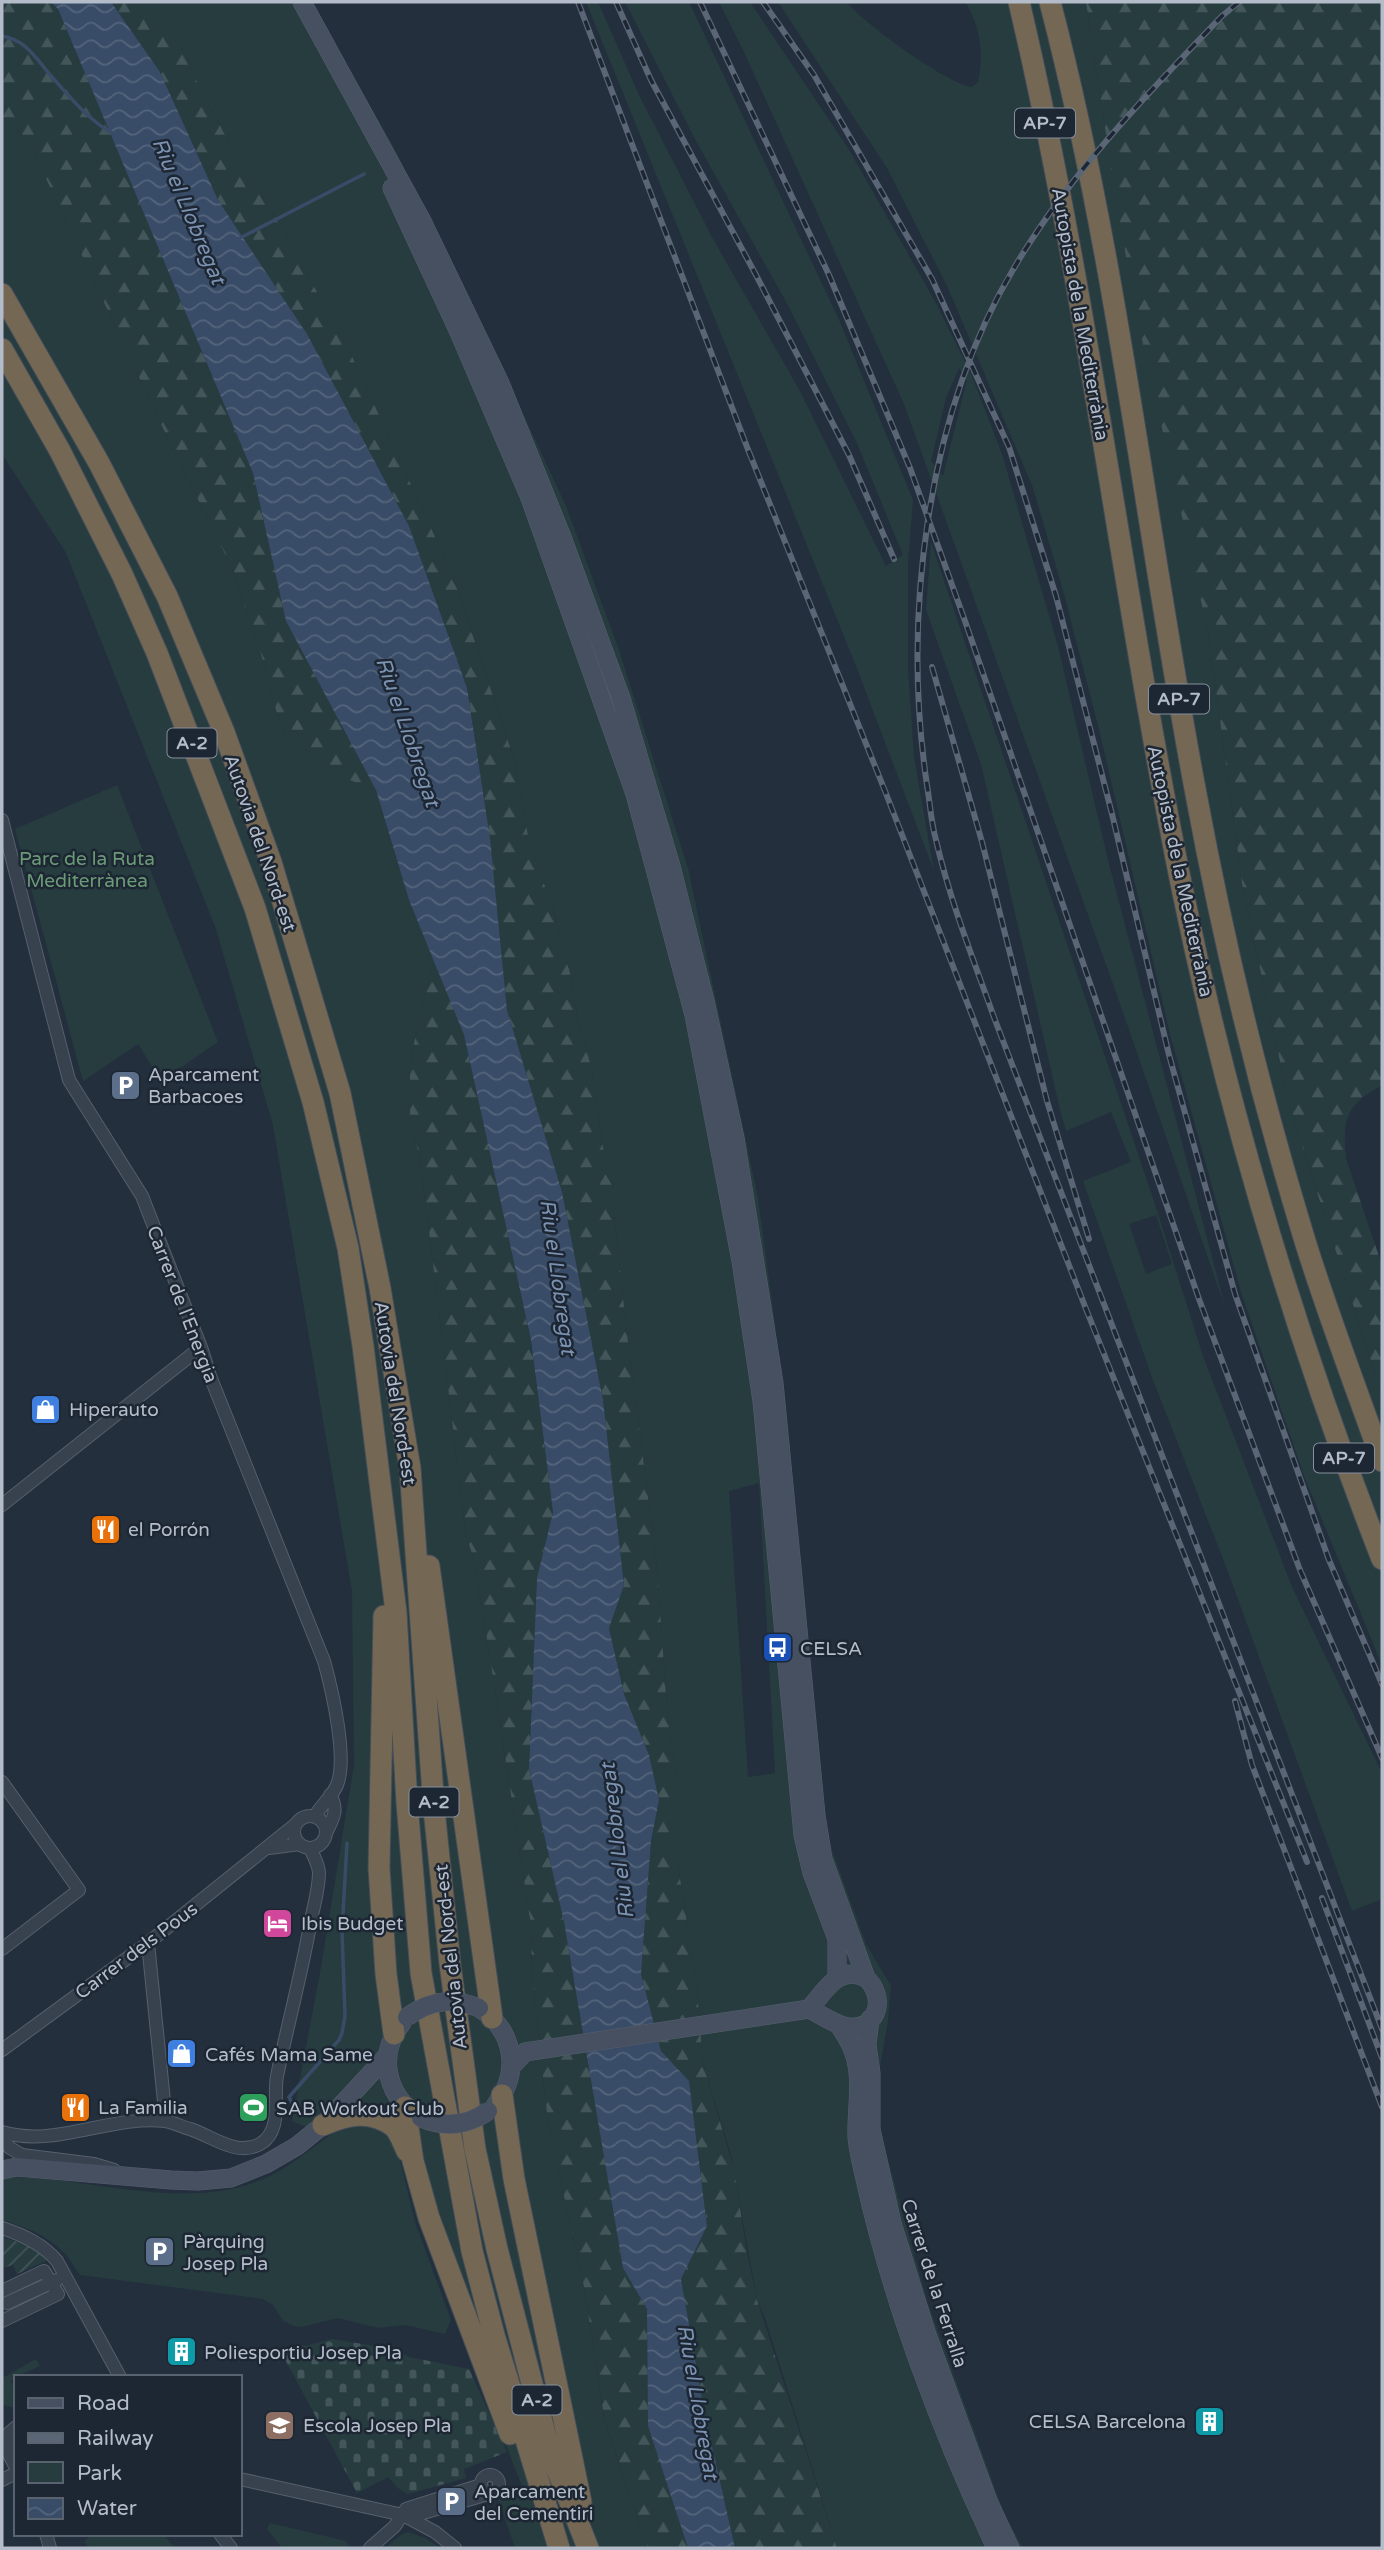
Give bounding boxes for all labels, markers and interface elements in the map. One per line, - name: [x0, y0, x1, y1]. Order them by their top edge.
- road number: AP-7: [1015, 109, 1075, 138]
- water label: Riu el Llobregat: [146, 134, 231, 290]
- street label: Autopista de la Mediterrània: [1047, 186, 1113, 442]
- water label: Riu el Llobregat: [370, 654, 446, 812]
- road number: AP-7: [1149, 684, 1209, 714]
- road number: A-2: [168, 728, 216, 758]
- street label: Autopista de la Mediterrània: [1143, 743, 1217, 999]
- street label: Autovia del Nord-est: [219, 752, 301, 935]
- park label: Parc de la Ruta Mediterrànea: [19, 848, 155, 892]
- place label: Aparcament Barbacoes: [148, 1064, 259, 1108]
- parking icon: Aparcament Barbacoes: [108, 1068, 142, 1102]
- water label: Riu el Llobregat: [534, 1198, 581, 1358]
- street label: Carrer de l'Energia: [142, 1223, 222, 1386]
- street label: Autovia del Nord-est: [370, 1300, 420, 1487]
- shop icon: Hiperauto: [29, 1392, 63, 1426]
- place label: Hiperauto: [69, 1399, 159, 1421]
- road number: AP-7: [1314, 1443, 1374, 1472]
- restaurant icon: el Porrón: [88, 1512, 122, 1546]
- place label: el Porrón: [128, 1519, 210, 1541]
- bus stop icon: CELSA: [760, 1631, 794, 1665]
- place label: CELSA: [800, 1638, 862, 1660]
- water label: Riu el Llobregat: [595, 1760, 639, 1920]
- road number: A-2: [410, 1788, 458, 1816]
- street label: Autovia del Nord-est: [430, 1863, 472, 2051]
- street label: Carrer dels Pous: [71, 1898, 202, 2004]
- hotel icon: Ibis Budget: [261, 1906, 295, 1940]
- place label: Ibis Budget: [301, 1913, 404, 1935]
- shop icon: Cafés Mama Same: [165, 2037, 199, 2071]
- place label: Cafés Mama Same: [205, 2044, 373, 2066]
- restaurant icon: La Familia: [58, 2090, 92, 2124]
- sports icon: SAB Workout Club: [236, 2091, 270, 2125]
- place label: La Familia: [98, 2097, 188, 2119]
- place label: SAB Workout Club: [276, 2098, 444, 2120]
- street label: Carrer de la Ferralla: [896, 2196, 972, 2370]
- place label: Pàrquing Josep Pla: [183, 2231, 268, 2275]
- parking icon: Pàrquing Josep Pla: [143, 2235, 177, 2269]
- water label: Riu el Llobregat: [672, 2323, 724, 2483]
- building icon: Poliesportiu Josep Pla: [164, 2335, 198, 2369]
- place label: Poliesportiu Josep Pla: [204, 2342, 402, 2364]
- legend: [14, 2375, 242, 2536]
- road number: A-2: [512, 2386, 562, 2414]
- text: Road: [77, 2391, 130, 2416]
- building icon: CELSA Barcelona: [1192, 2404, 1226, 2438]
- school or university icon: Escola Josep Pla: [263, 2408, 297, 2442]
- place label: CELSA Barcelona: [1029, 2411, 1186, 2433]
- place label: Escola Josep Pla: [303, 2415, 451, 2437]
- text: Railway: [77, 2426, 154, 2451]
- text: Park: [77, 2461, 122, 2486]
- place label: Aparcament del Cementiri: [474, 2481, 594, 2525]
- parking icon: Aparcament del Cementiri: [434, 2485, 468, 2519]
- text: Water: [77, 2496, 137, 2521]

